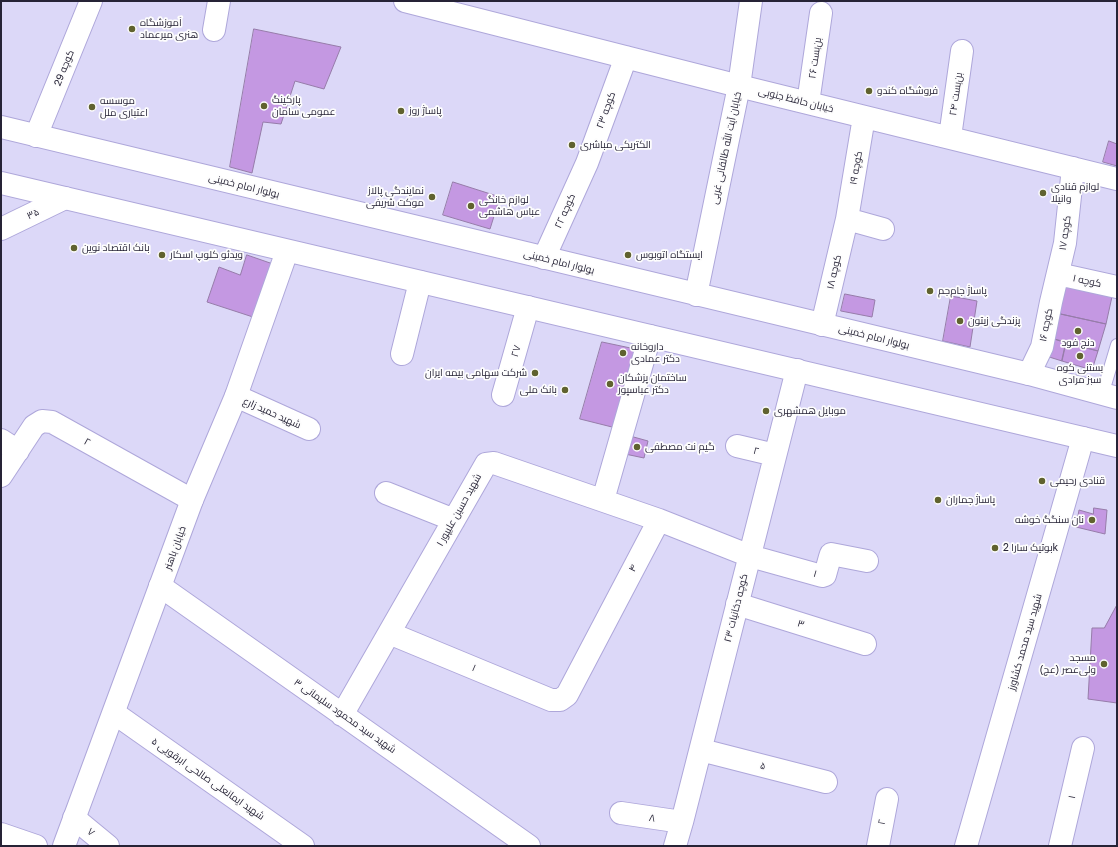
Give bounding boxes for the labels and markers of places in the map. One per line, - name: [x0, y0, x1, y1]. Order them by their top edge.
- place label: آموزشگاه هنری میرعماد: [140, 17, 198, 40]
- marker: آموزشگاه هنری میرعماد: [127, 24, 137, 34]
- place label: فروشگاه کندو: [877, 85, 938, 97]
- marker: فروشگاه کندو: [864, 86, 874, 96]
- place label: پارکینگ عمومی سامان: [272, 94, 335, 118]
- place label: موسسه اعتباری ملل: [100, 95, 148, 118]
- marker: پارکینگ عمومی سامان: [259, 101, 269, 111]
- marker: موسسه اعتباری ملل: [87, 102, 97, 112]
- place label: پاساژ روز: [409, 105, 442, 117]
- marker: پاساژ روز: [396, 106, 406, 116]
- place label: الکتریکی مباشری: [580, 139, 651, 151]
- marker: الکتریکی مباشری: [567, 140, 577, 150]
- place label: لوازم قنادی وانیلا: [1051, 181, 1099, 204]
- place label: نمایندگی پالاز موکت شریفی: [366, 185, 424, 208]
- marker: لوازم قنادی وانیلا: [1038, 188, 1048, 198]
- marker: نمایندگی پالاز موکت شریفی: [427, 192, 437, 202]
- place label: لوازم خانگی عباس هاشمی: [479, 194, 540, 218]
- marker: لوازم خانگی عباس هاشمی: [466, 201, 476, 211]
- place label: بانک اقتصاد نوین: [82, 242, 150, 254]
- marker: بانک اقتصاد نوین: [69, 243, 79, 253]
- place label: ویدئو کلوپ اسکار: [170, 249, 243, 261]
- place label: ایستگاه اتوبوس: [636, 249, 703, 261]
- marker: ویدئو کلوپ اسکار: [157, 250, 167, 260]
- marker: ایستگاه اتوبوس: [623, 250, 633, 260]
- place label: پاساژ جام‌جم: [938, 285, 987, 297]
- marker: پاساژ جام‌جم: [925, 286, 935, 296]
- place label: پزندگی زیتون: [968, 315, 1020, 327]
- marker: پزندگی زیتون: [955, 316, 965, 326]
- marker: دنج فود: [1073, 326, 1083, 336]
- place label: دنج فود: [1062, 337, 1094, 349]
- place label: داروخانه دکتر عمادی: [631, 341, 680, 364]
- marker: داروخانه دکتر عمادی: [618, 348, 628, 358]
- marker: بستنی کوه سبز مرادی: [1075, 351, 1085, 361]
- place label: بستنی کوه سبز مرادی: [1057, 362, 1103, 386]
- place label: شرکت سهامی بیمه ایران: [425, 367, 527, 379]
- marker: شرکت سهامی بیمه ایران: [530, 368, 540, 378]
- place label: ساختمان پزشکان دکتر عباسپور: [618, 372, 687, 396]
- marker: ساختمان پزشکان دکتر عباسپور: [605, 379, 615, 389]
- place label: بانک ملی: [520, 384, 557, 396]
- marker: بانک ملی: [560, 385, 570, 395]
- place label: موبایل همشهری: [774, 405, 846, 417]
- marker: موبایل همشهری: [761, 406, 771, 416]
- place label: گیم نت مصطفی: [645, 441, 715, 453]
- marker: گیم نت مصطفی: [632, 442, 642, 452]
- place label: قنادی رحیمی: [1050, 475, 1105, 487]
- marker: قنادی رحیمی: [1037, 476, 1047, 486]
- place label: پاساژ جماران: [946, 494, 995, 506]
- marker: پاساژ جماران: [933, 495, 943, 505]
- place label: نان سنگگ خوشه: [1015, 514, 1084, 526]
- marker: نان سنگگ خوشه: [1087, 515, 1097, 525]
- place label: بوتیک سارا 2k: [1003, 542, 1058, 554]
- marker: بوتیک سارا 2k: [990, 543, 1000, 553]
- place label: مسجد ولی‌عصر (عج): [1040, 652, 1096, 676]
- marker: مسجد ولی‌عصر (عج): [1099, 659, 1109, 669]

